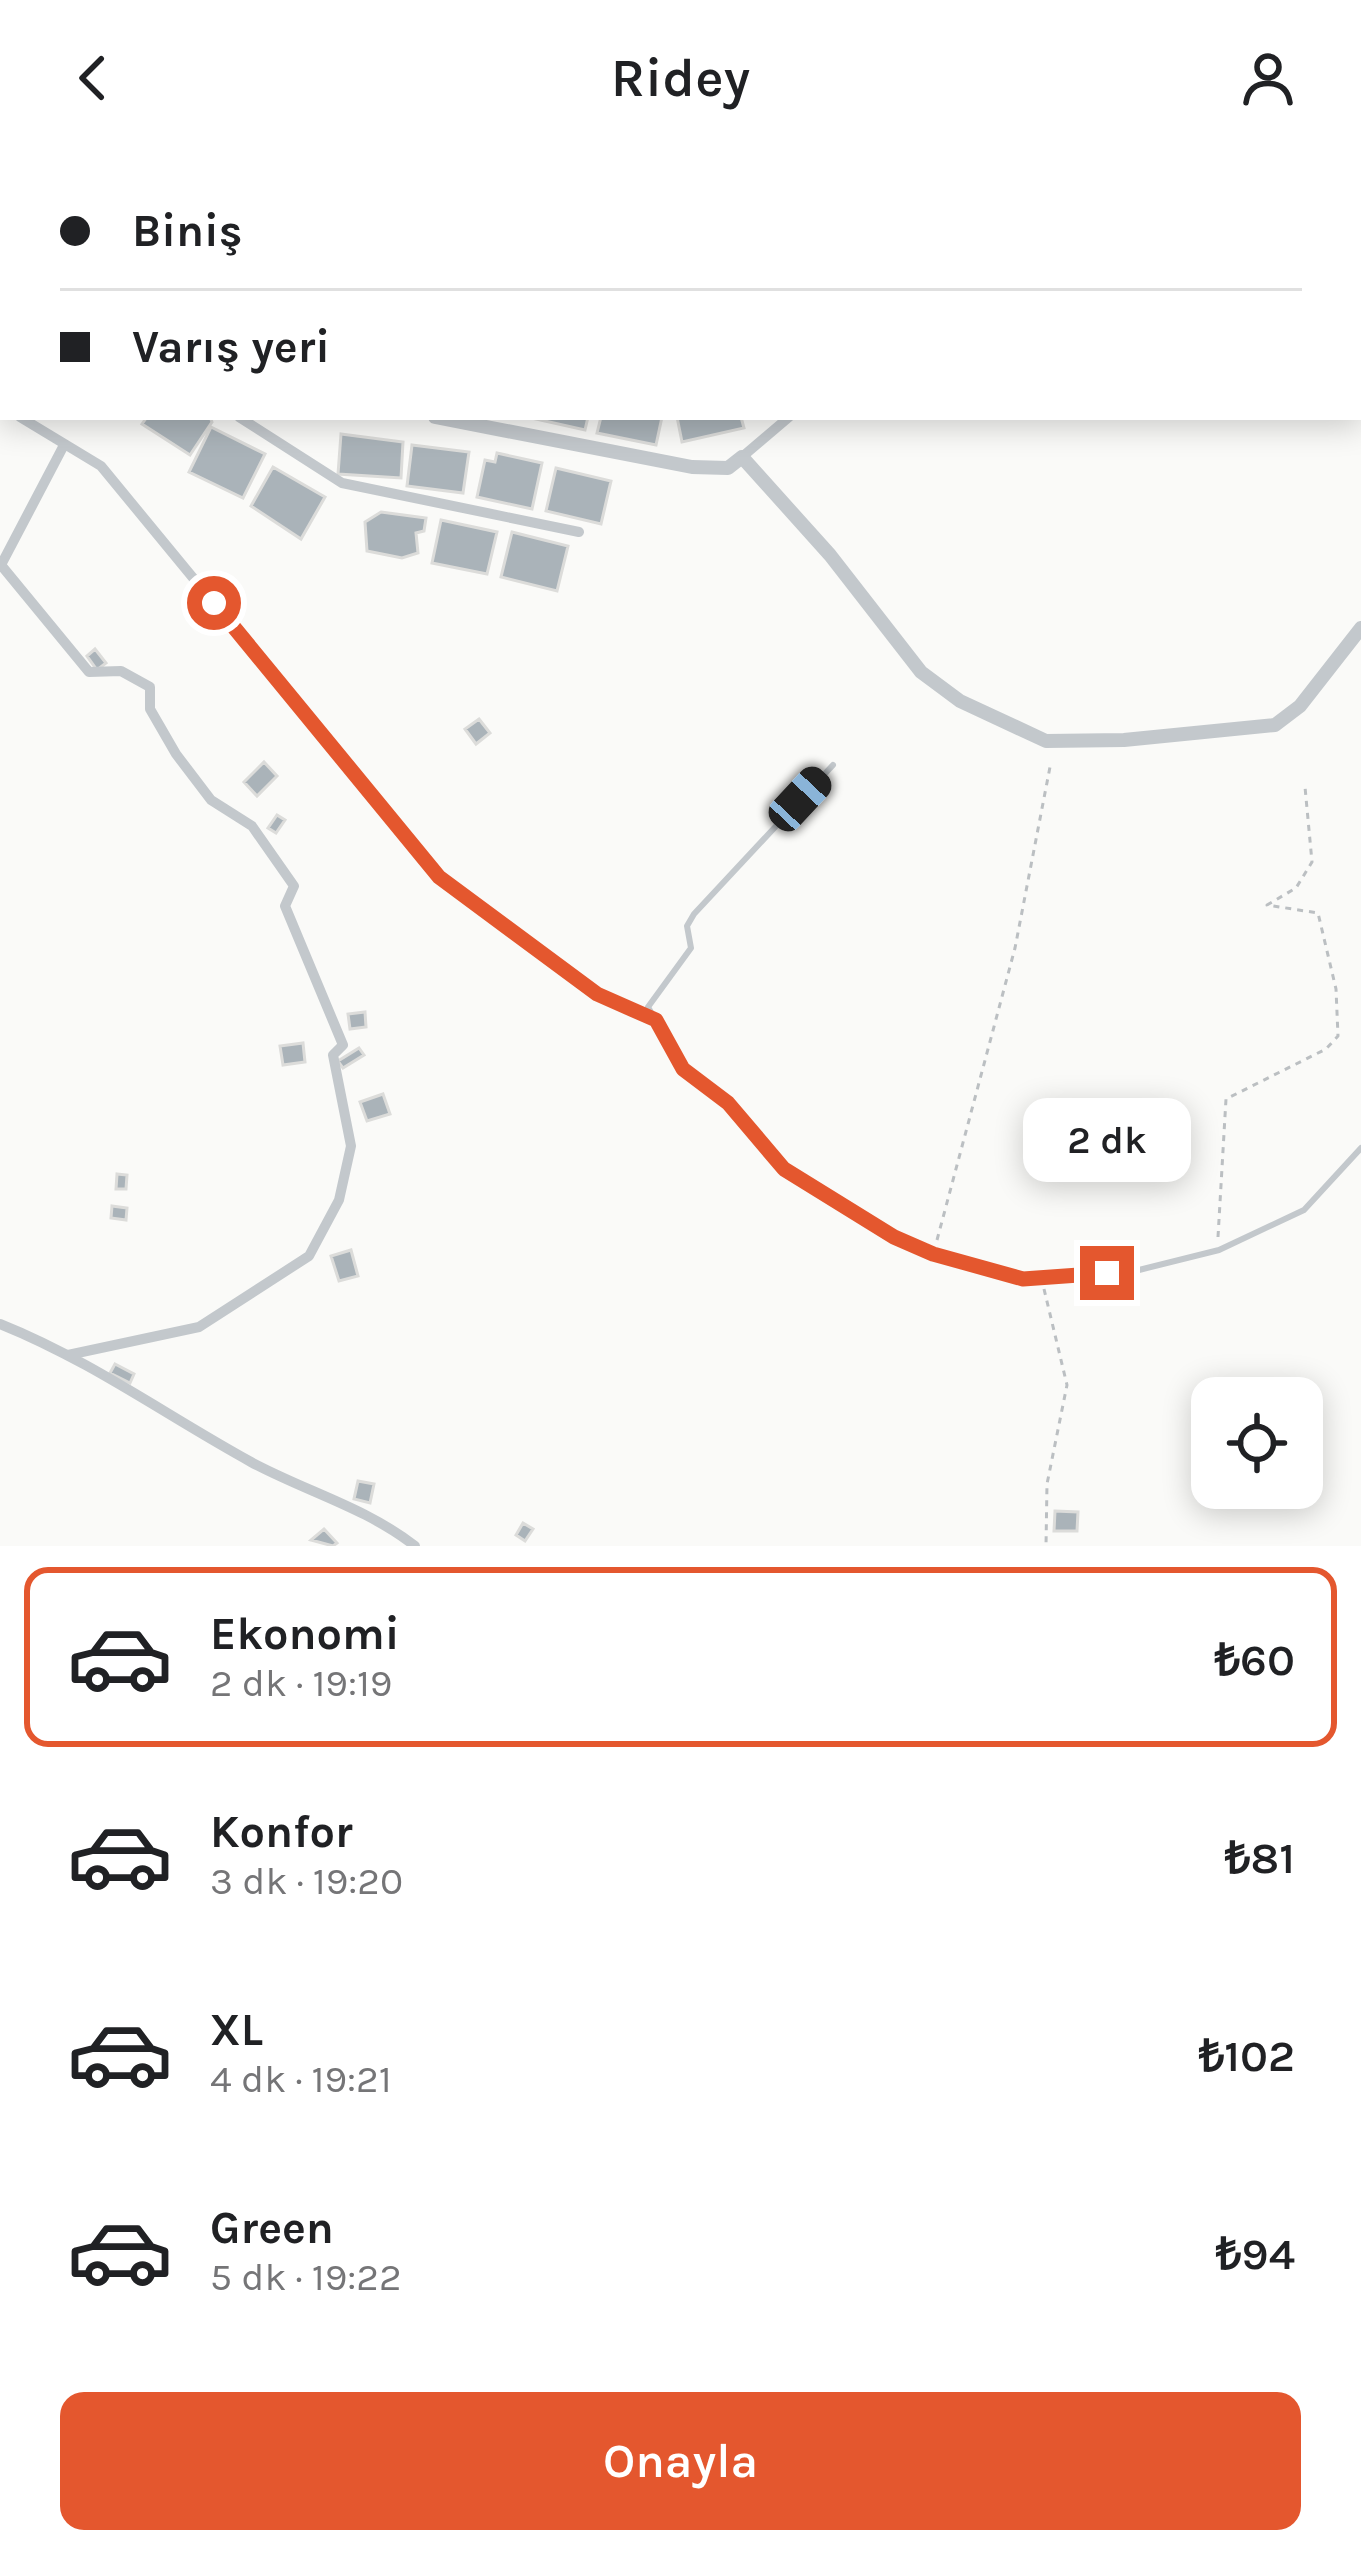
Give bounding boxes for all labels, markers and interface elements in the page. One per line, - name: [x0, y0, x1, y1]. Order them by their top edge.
- icon: back: [60, 45, 126, 111]
- icon: person: [1235, 45, 1301, 111]
- text: Ridey: [611, 46, 750, 110]
- text: Biniş: [132, 205, 242, 257]
- text: Varış yeri: [132, 321, 330, 373]
- route start: [187, 576, 241, 630]
- car: [762, 760, 838, 838]
- callout: 2 dk: [1023, 1099, 1191, 1183]
- text: 2 dk: [1067, 1117, 1147, 1163]
- route end: [1080, 1246, 1134, 1300]
- map controls: [1191, 1377, 1323, 1509]
- button: locate: [1191, 1377, 1323, 1509]
- icon: car: [66, 1603, 174, 1711]
- text: Ekonomi: [210, 1608, 399, 1660]
- text: ₺60: [1214, 1634, 1295, 1686]
- text: 2 dk · 19:19: [210, 1660, 392, 1706]
- icon: car: [66, 1801, 174, 1909]
- text: Konfor: [210, 1806, 353, 1858]
- text: ₺81: [1225, 1832, 1295, 1884]
- text: 3 dk · 19:20: [210, 1858, 403, 1904]
- icon: car: [66, 1999, 174, 2107]
- text: XL: [210, 2004, 263, 2056]
- text: ₺102: [1199, 2030, 1295, 2082]
- text: 4 dk · 19:21: [210, 2056, 392, 2102]
- icon: car: [66, 2197, 174, 2305]
- text: Green: [210, 2202, 334, 2254]
- text: ₺94: [1216, 2228, 1295, 2280]
- text: 5 dk · 19:22: [210, 2254, 402, 2300]
- button: Onayla: [60, 2392, 1301, 2530]

